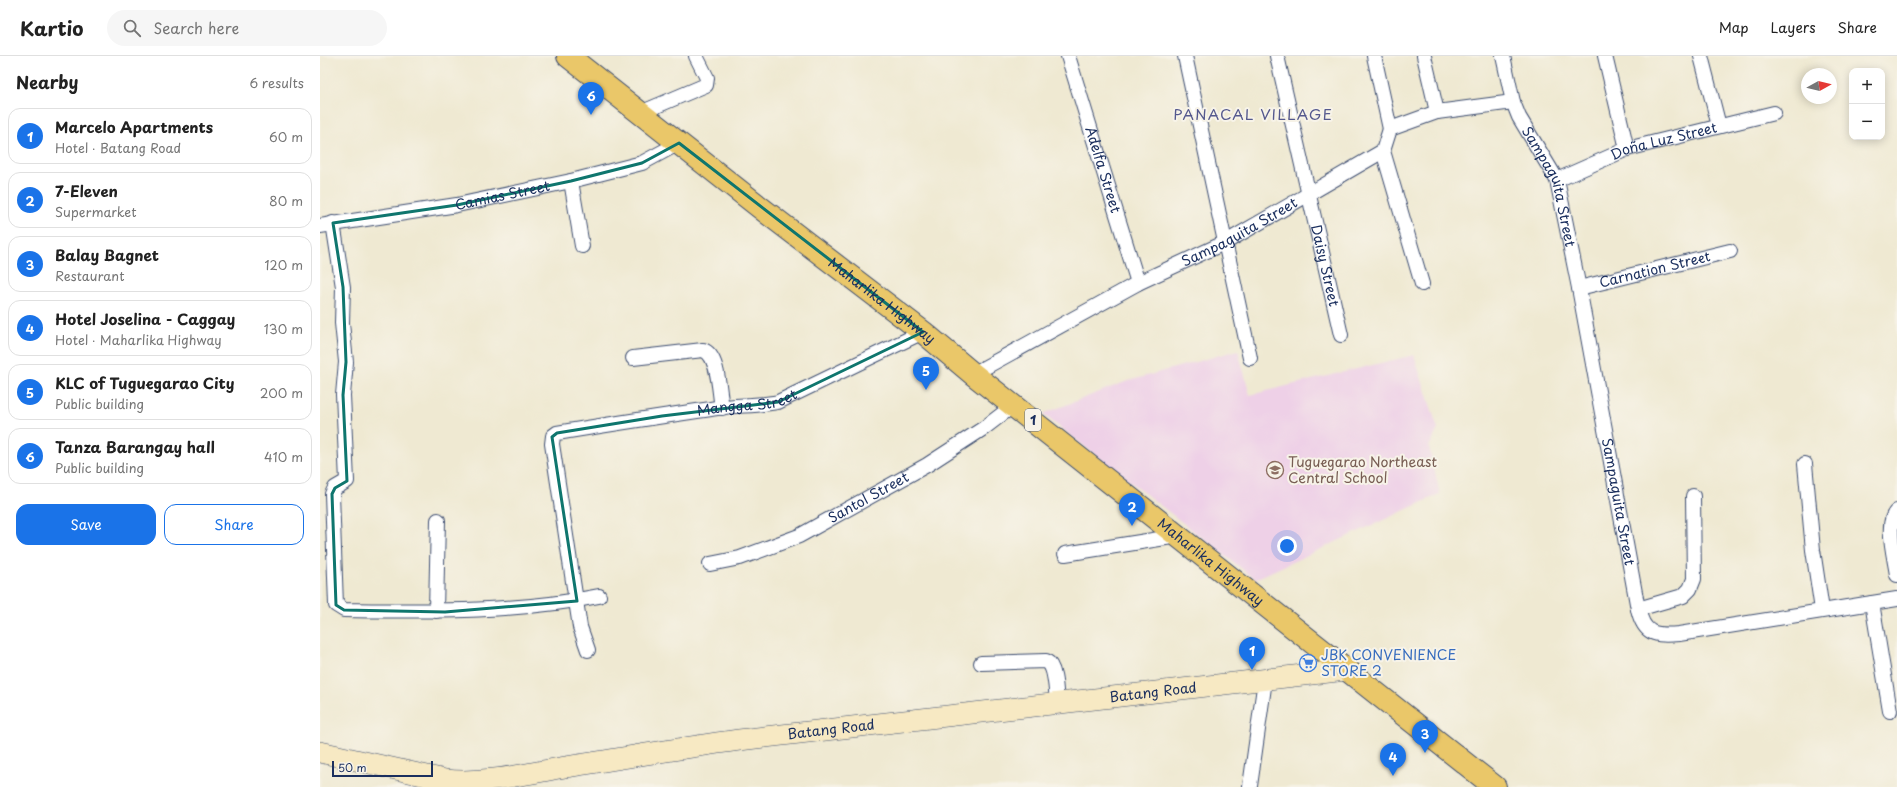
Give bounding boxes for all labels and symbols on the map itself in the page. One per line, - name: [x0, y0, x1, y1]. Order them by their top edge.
- north arrow: [1801, 68, 1837, 104]
- pin: 6: [578, 82, 604, 115]
- district label: PANACAL VILLAGE: [1173, 102, 1333, 125]
- street label: Doña Luz Street: [1607, 116, 1719, 165]
- street label: Sampaguita Street: [1517, 122, 1581, 249]
- street label: Adelfa Street: [1080, 124, 1127, 216]
- street label: Camias Street: [453, 175, 552, 215]
- street label: Sampaguita Street: [1178, 192, 1301, 271]
- street label: Daisy Street: [1306, 223, 1345, 309]
- street label: Carnation Street: [1597, 245, 1713, 293]
- street label: Maharlika Highway: [824, 252, 941, 348]
- pin: 5: [913, 357, 939, 390]
- street label: Mangga Street: [695, 383, 801, 421]
- road number: 1: [1025, 409, 1041, 431]
- street label: Sampaguita Street: [1597, 436, 1641, 567]
- place label: Tuguegarao Northeast Central School: [1288, 451, 1437, 488]
- school or university icon: Tuguegarao Northeast Central School: [1265, 460, 1285, 480]
- street label: Santol Street: [824, 466, 913, 528]
- pin: 2: [1119, 493, 1145, 526]
- street label: Maharlika Highway: [1153, 513, 1269, 610]
- your location: [1277, 536, 1297, 556]
- pin: 1: [1239, 637, 1265, 670]
- place label: JBK CONVENIENCE STORE 2: [1321, 644, 1457, 681]
- supermarket icon: JBK CONVENIENCE STORE 2: [1298, 653, 1318, 673]
- street label: Batang Road: [1108, 676, 1198, 707]
- street label: Batang Road: [786, 713, 876, 744]
- pin: 3: [1412, 720, 1438, 753]
- pin: 4: [1380, 743, 1406, 776]
- scale bar: [332, 759, 433, 778]

